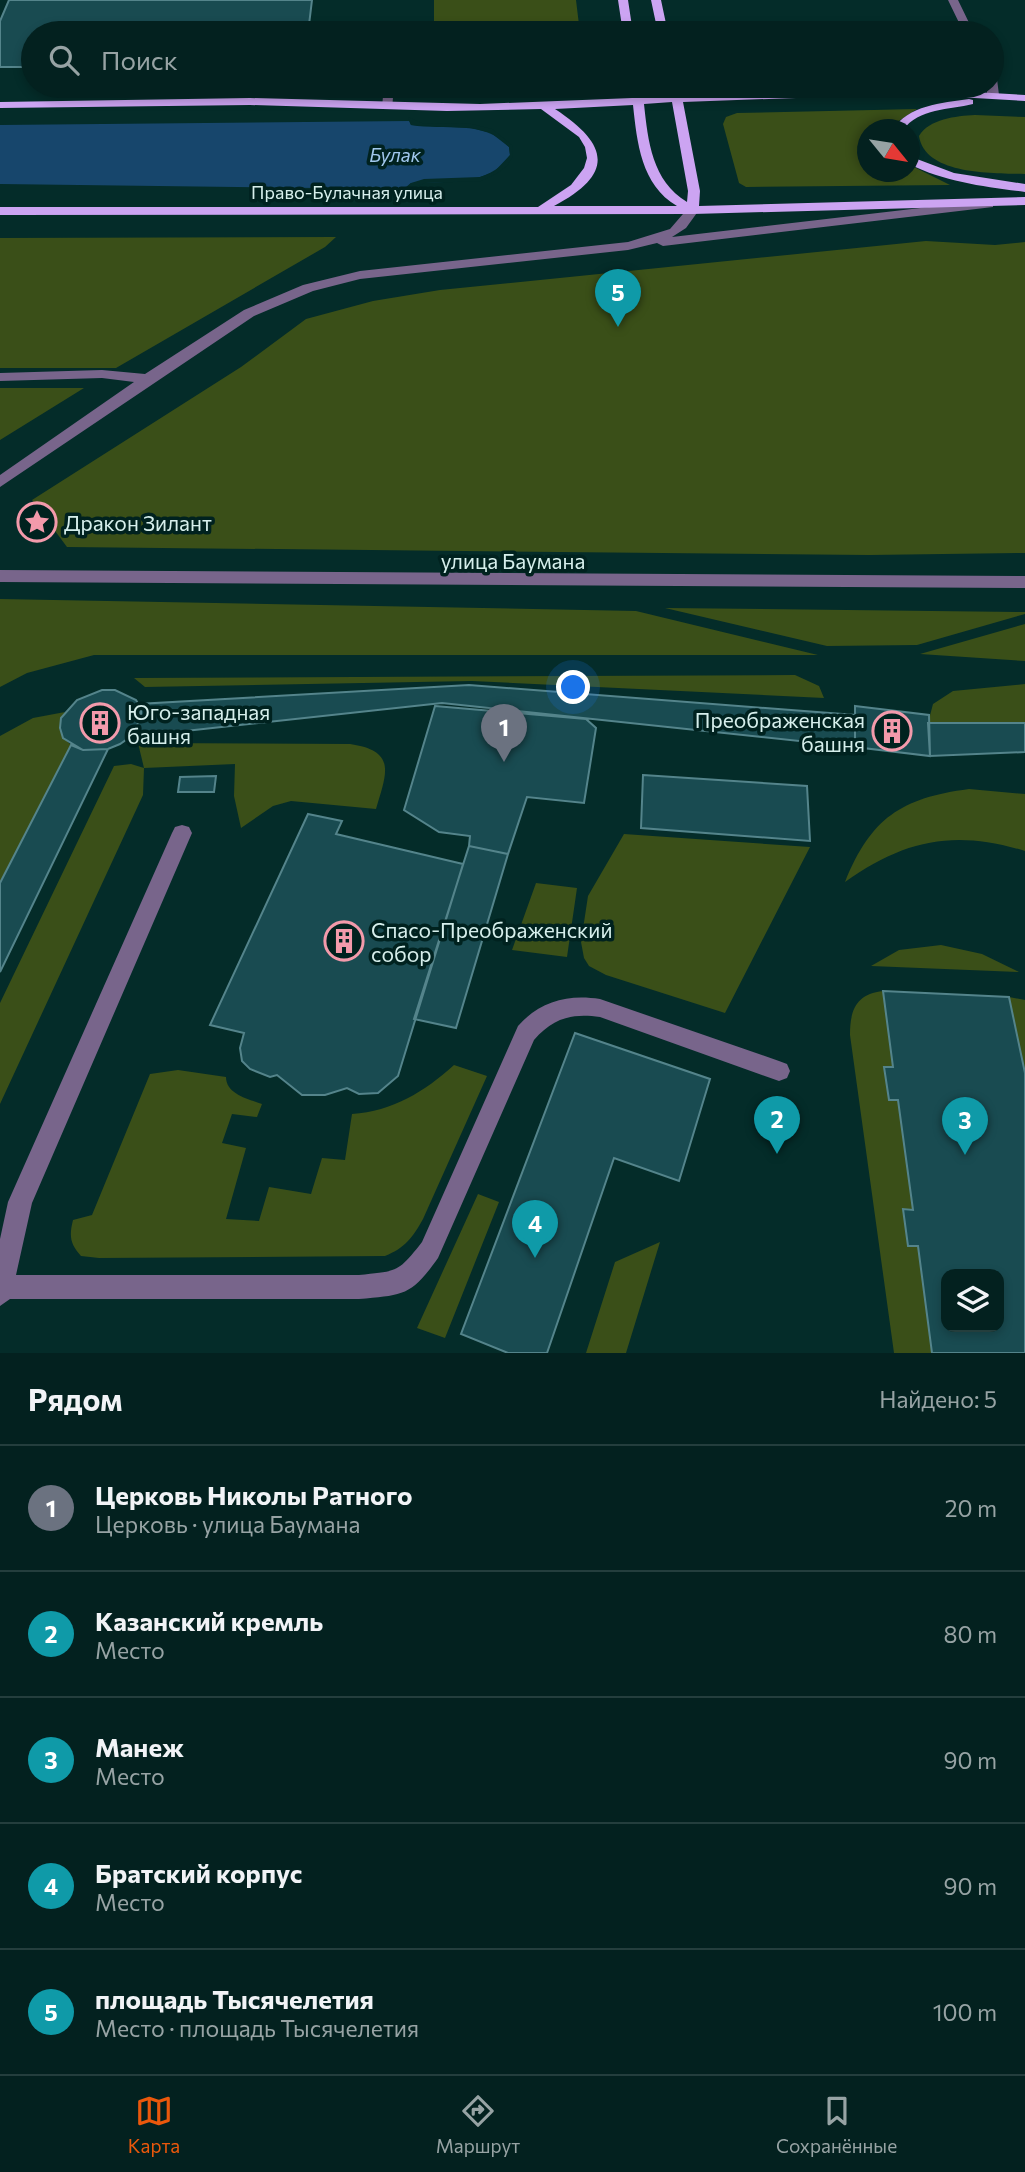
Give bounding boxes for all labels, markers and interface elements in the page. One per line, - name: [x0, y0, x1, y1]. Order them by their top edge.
- search box: [21, 21, 1004, 98]
- icon: search: [45, 41, 83, 79]
- text: Поиск: [101, 44, 178, 75]
- north arrow: [857, 119, 920, 182]
- water label: Булак: [369, 143, 422, 166]
- street label: Право-Булачная улица: [251, 181, 443, 203]
- pin: 5: [595, 269, 641, 327]
- place icon: Дракон Зилант: [16, 501, 58, 543]
- place label: Дракон Зилант: [64, 510, 212, 535]
- street label: улица Баумана: [441, 548, 585, 573]
- your location: [556, 670, 590, 704]
- place label: Юго-западная башня: [127, 699, 270, 748]
- building icon: Юго-западная башня: [79, 702, 121, 744]
- pin: 1: [481, 704, 527, 762]
- place label: Преображенская башня: [695, 707, 865, 756]
- building icon: Преображенская башня: [871, 710, 913, 752]
- place label: Спасо-Преображенский собор: [371, 917, 612, 966]
- building icon: Спасо-Преображенский собор: [323, 920, 365, 962]
- pin: 2: [754, 1096, 800, 1154]
- pin: 3: [942, 1097, 988, 1155]
- pin: 4: [512, 1200, 558, 1258]
- map controls: [941, 1269, 1004, 1332]
- button: layers: [941, 1269, 1004, 1332]
- text: Рядом: [28, 1380, 122, 1417]
- text: Найдено: 5: [879, 1385, 997, 1413]
- text: Церковь Николы Ратного: [95, 1479, 413, 1510]
- text: 1: [46, 1494, 56, 1522]
- text: 20 m: [945, 1494, 997, 1522]
- text: Церковь · улица Баумана: [95, 1510, 360, 1538]
- text: Казанский кремль: [95, 1605, 323, 1636]
- text: 2: [44, 1620, 58, 1648]
- text: 80 m: [944, 1620, 997, 1648]
- text: Место: [95, 1636, 165, 1664]
- text: Манеж: [95, 1731, 184, 1762]
- text: 3: [44, 1746, 58, 1774]
- text: 90 m: [944, 1746, 997, 1774]
- text: Место: [95, 1762, 165, 1790]
- text: Братский корпус: [95, 1857, 302, 1888]
- text: 4: [44, 1872, 58, 1900]
- text: 90 m: [944, 1872, 997, 1900]
- text: Место: [95, 1888, 165, 1916]
- text: площадь Тысячелетия: [95, 1983, 374, 2014]
- text: 5: [44, 1998, 58, 2026]
- text: 100 m: [933, 1998, 997, 2026]
- text: Место · площадь Тысячелетия: [95, 2014, 419, 2042]
- tab: Карта: [128, 2092, 180, 2157]
- tab: Маршрут: [436, 2092, 520, 2157]
- tab: Сохранённые: [776, 2092, 897, 2157]

